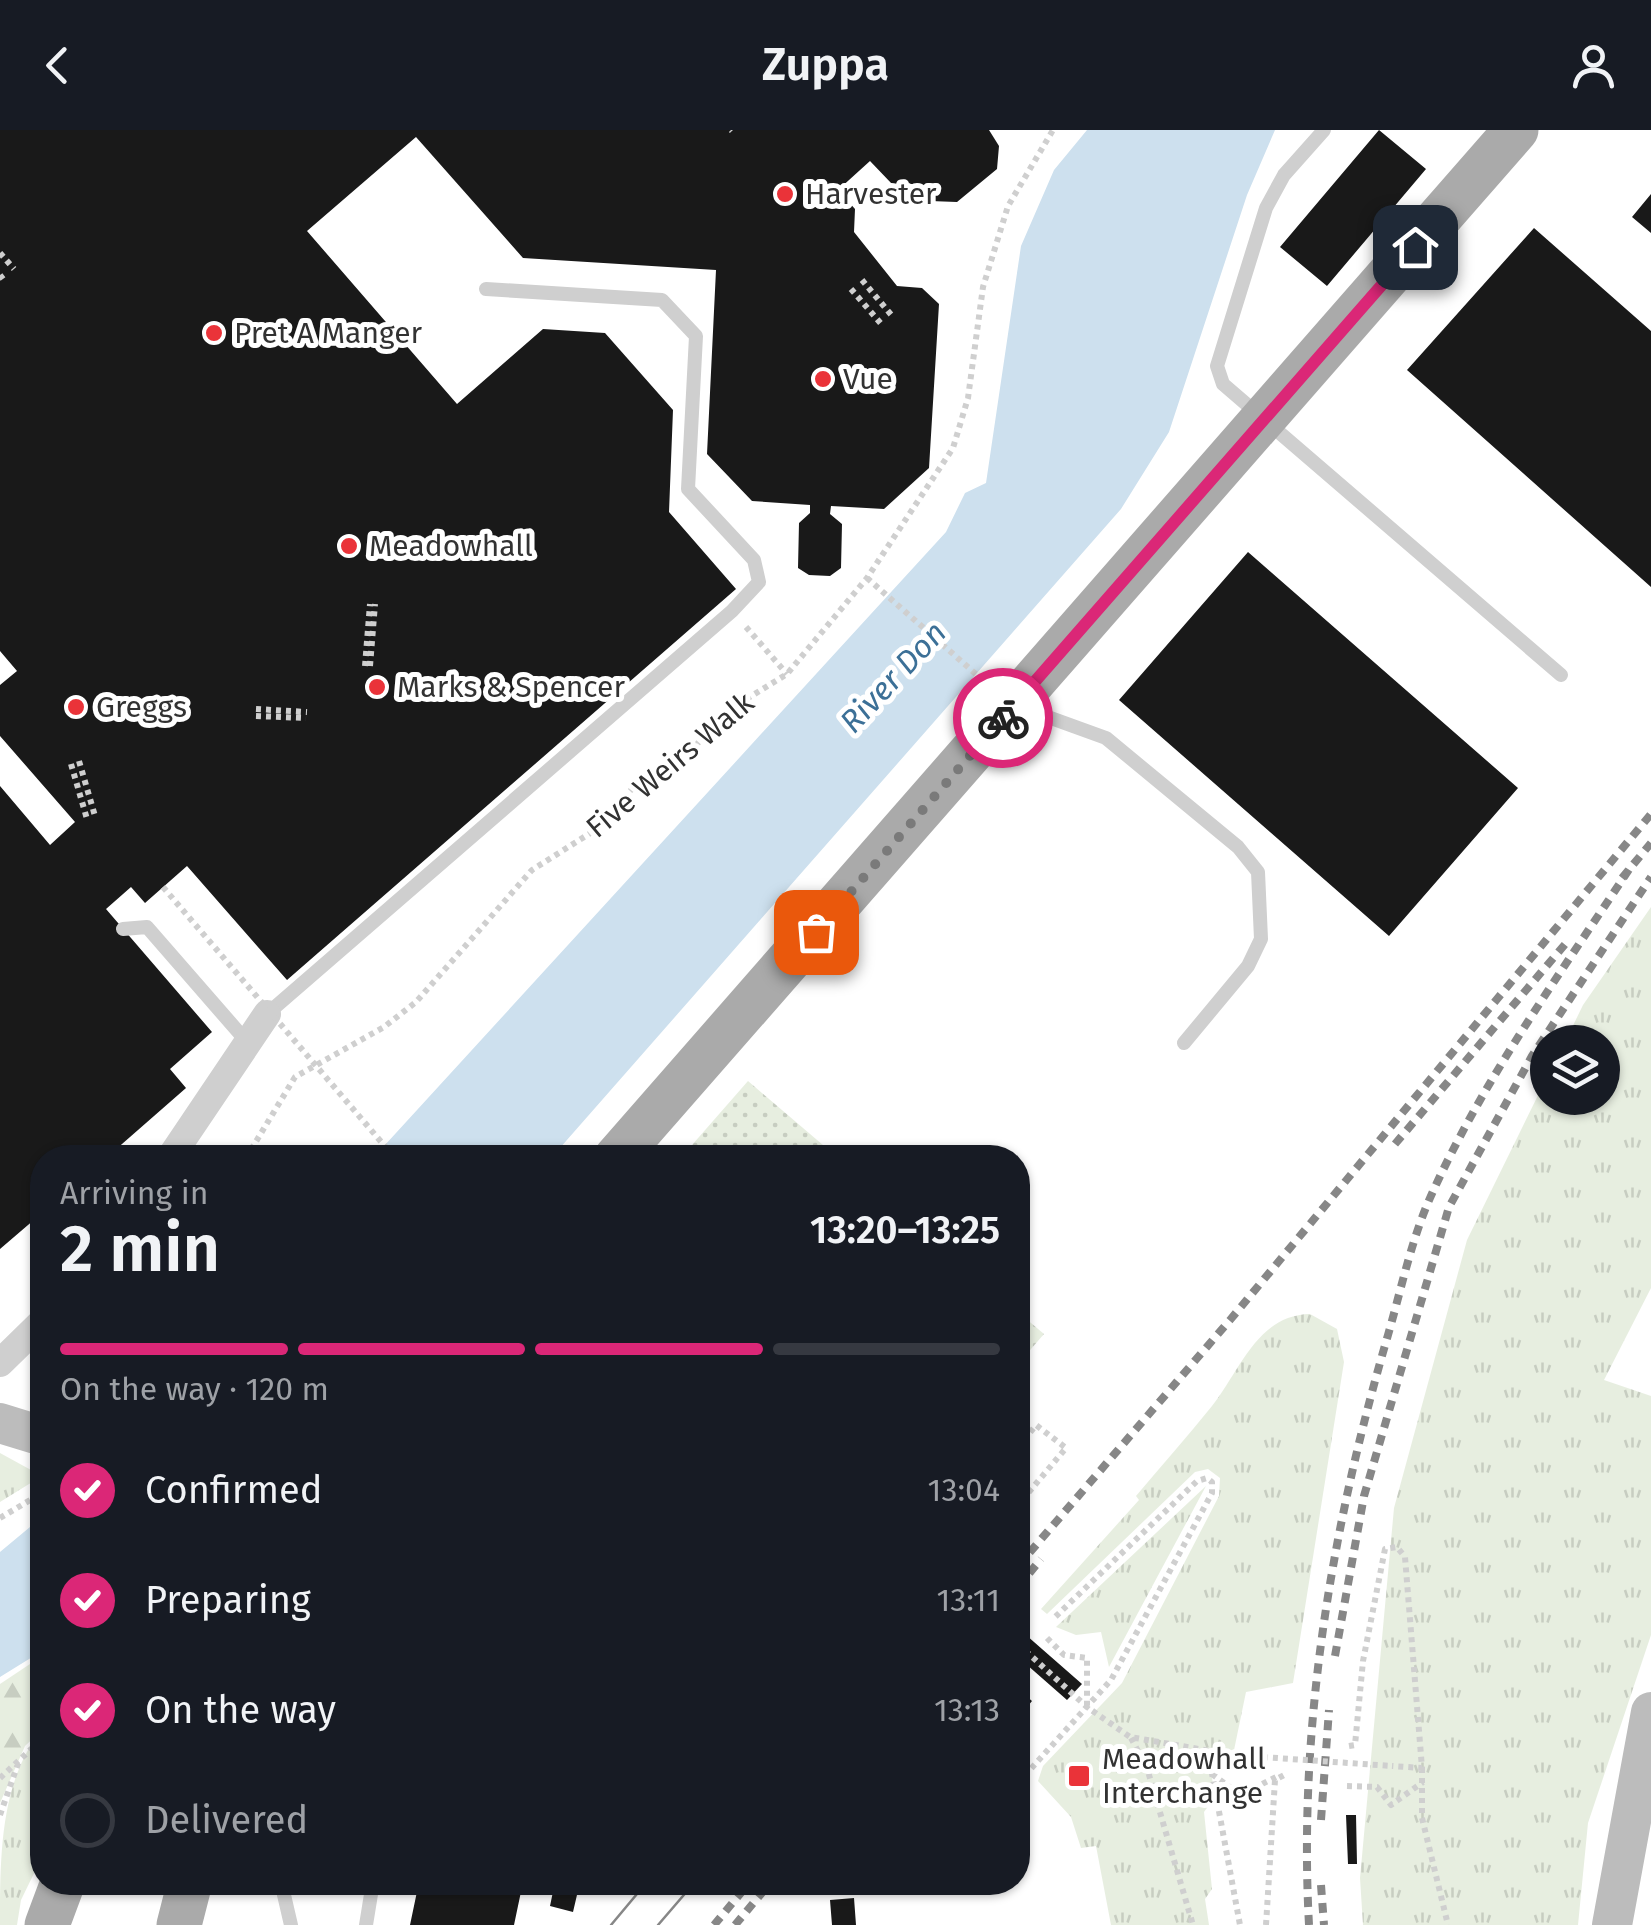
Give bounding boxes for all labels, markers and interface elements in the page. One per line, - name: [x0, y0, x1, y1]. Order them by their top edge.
- icon: back: [30, 38, 85, 93]
- text: Zuppa: [762, 38, 889, 92]
- icon: person: [1566, 38, 1621, 93]
- place label: Harvester: [805, 176, 937, 212]
- marker: Harvester: [774, 183, 796, 205]
- pin: [1373, 205, 1458, 290]
- icon: home: [1388, 220, 1443, 275]
- place label: Pret A Manger: [234, 315, 422, 351]
- marker: Pret A Manger: [203, 322, 225, 344]
- place label: Vue: [843, 361, 893, 397]
- marker: Vue: [812, 368, 834, 390]
- place label: Meadowhall: [369, 528, 533, 564]
- marker: Meadowhall: [338, 535, 360, 557]
- water label: River Don: [832, 614, 954, 740]
- courier: [953, 668, 1053, 768]
- place label: Marks & Spencer: [397, 669, 625, 705]
- marker: Marks & Spencer: [366, 676, 388, 698]
- street label: Five Weirs Walk: [579, 684, 762, 845]
- place label: Greggs: [96, 689, 187, 725]
- icon: bike: [976, 691, 1031, 746]
- marker: Greggs: [65, 696, 87, 718]
- pin: [774, 890, 859, 975]
- icon: bag: [789, 905, 844, 960]
- map controls: [1530, 1025, 1620, 1115]
- button: layers: [1530, 1025, 1620, 1115]
- text: Arriving in: [60, 1174, 208, 1212]
- text: 13:20–13:25: [810, 1207, 1000, 1253]
- text: 2 min: [60, 1210, 220, 1288]
- text: On the way · 120 m: [60, 1370, 329, 1408]
- icon: check: [60, 1463, 115, 1518]
- text: Confirmed: [145, 1467, 323, 1513]
- text: 13:04: [928, 1471, 1000, 1509]
- icon: check: [60, 1573, 115, 1628]
- text: Preparing: [145, 1577, 311, 1623]
- text: 13:11: [937, 1581, 1000, 1619]
- icon: check: [60, 1683, 115, 1738]
- text: On the way: [145, 1687, 336, 1733]
- text: 13:13: [934, 1691, 1000, 1729]
- place label: Meadowhall Interchange: [1102, 1741, 1266, 1811]
- marker: Meadowhall Interchange: [1066, 1763, 1092, 1789]
- text: Delivered: [145, 1797, 308, 1843]

